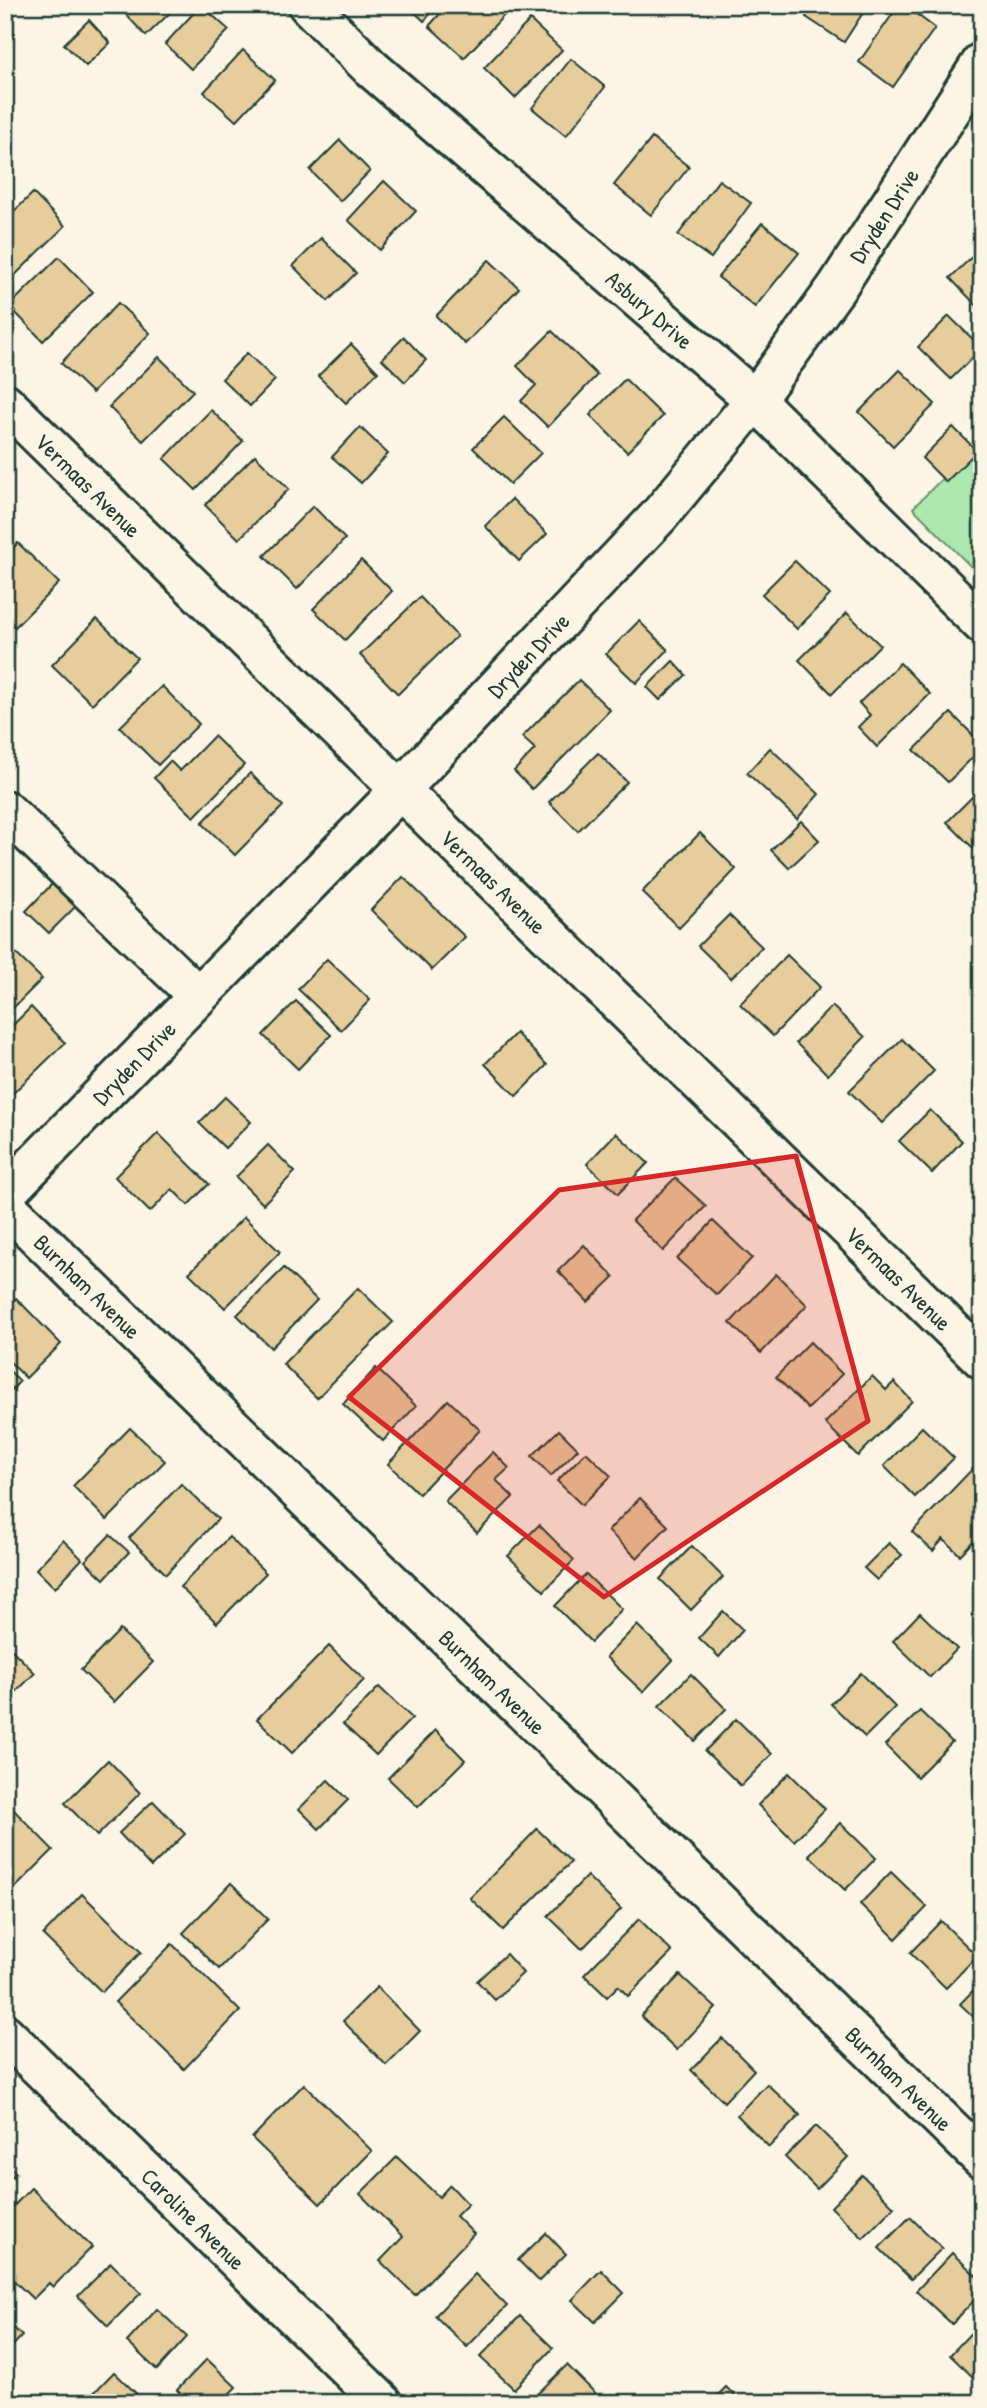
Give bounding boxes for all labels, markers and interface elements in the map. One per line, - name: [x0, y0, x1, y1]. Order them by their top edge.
- street label: Dryden Drive: [842, 162, 925, 268]
- street label: Asbury Drive: [600, 263, 700, 356]
- street label: Vermaas Avenue: [29, 426, 148, 544]
- street label: Dryden Drive: [480, 605, 576, 704]
- street label: Vermaas Avenue: [434, 822, 554, 940]
- street label: Dryden Drive: [85, 1013, 182, 1111]
- street label: Vermaas Avenue: [839, 1219, 959, 1337]
- street label: Burnham Avenue: [28, 1227, 148, 1345]
- street label: Burnham Avenue: [433, 1622, 553, 1741]
- street label: Burnham Avenue: [839, 2019, 960, 2138]
- street label: Caroline Avenue: [135, 2160, 253, 2276]

